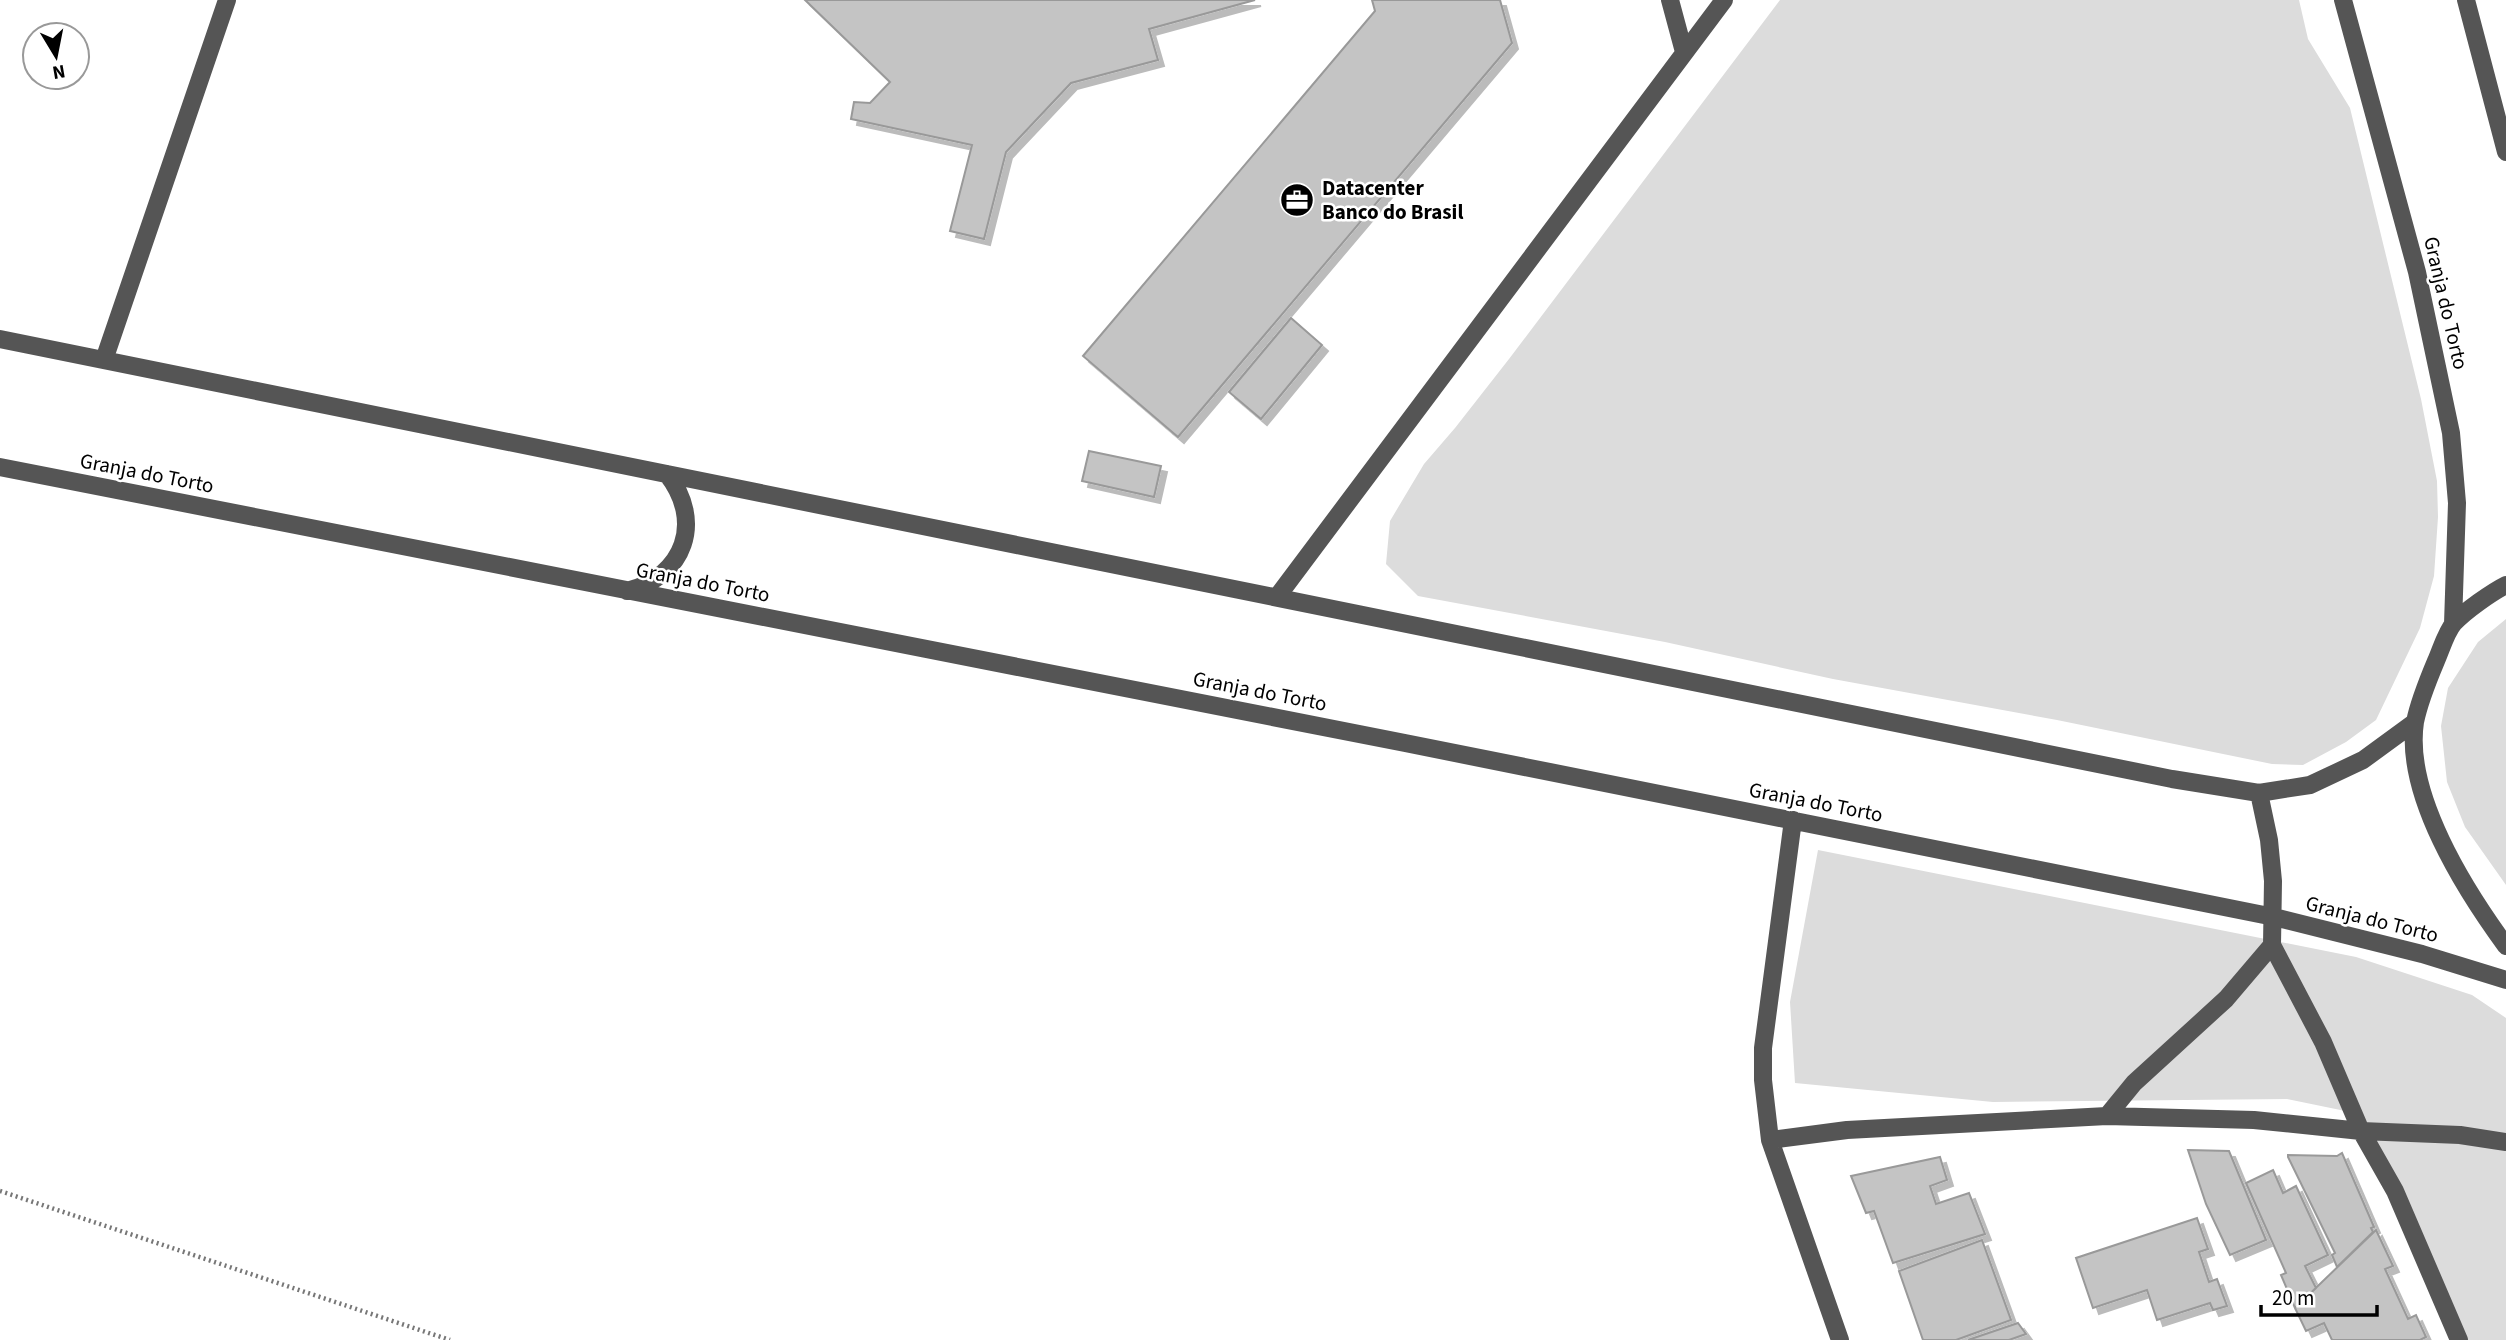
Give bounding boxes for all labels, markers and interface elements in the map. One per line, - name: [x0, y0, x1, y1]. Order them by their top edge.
- north arrow: [21, 21, 91, 91]
- text: N: [50, 57, 67, 86]
- place label: Datacenter Banco do Brasil: [1322, 173, 1463, 227]
- office icon: Datacenter Banco do Brasil: [1278, 181, 1316, 219]
- street label: Granja do Torto: [2416, 233, 2476, 373]
- street label: Granja do Torto: [78, 445, 216, 501]
- street label: Granja do Torto: [634, 554, 772, 610]
- street label: Granja do Torto: [1191, 663, 1329, 719]
- street label: Granja do Torto: [1747, 774, 1885, 830]
- street label: Granja do Torto: [2303, 888, 2441, 950]
- scale bar: [2261, 1274, 2376, 1318]
- text: 20 m: [2272, 1283, 2314, 1313]

